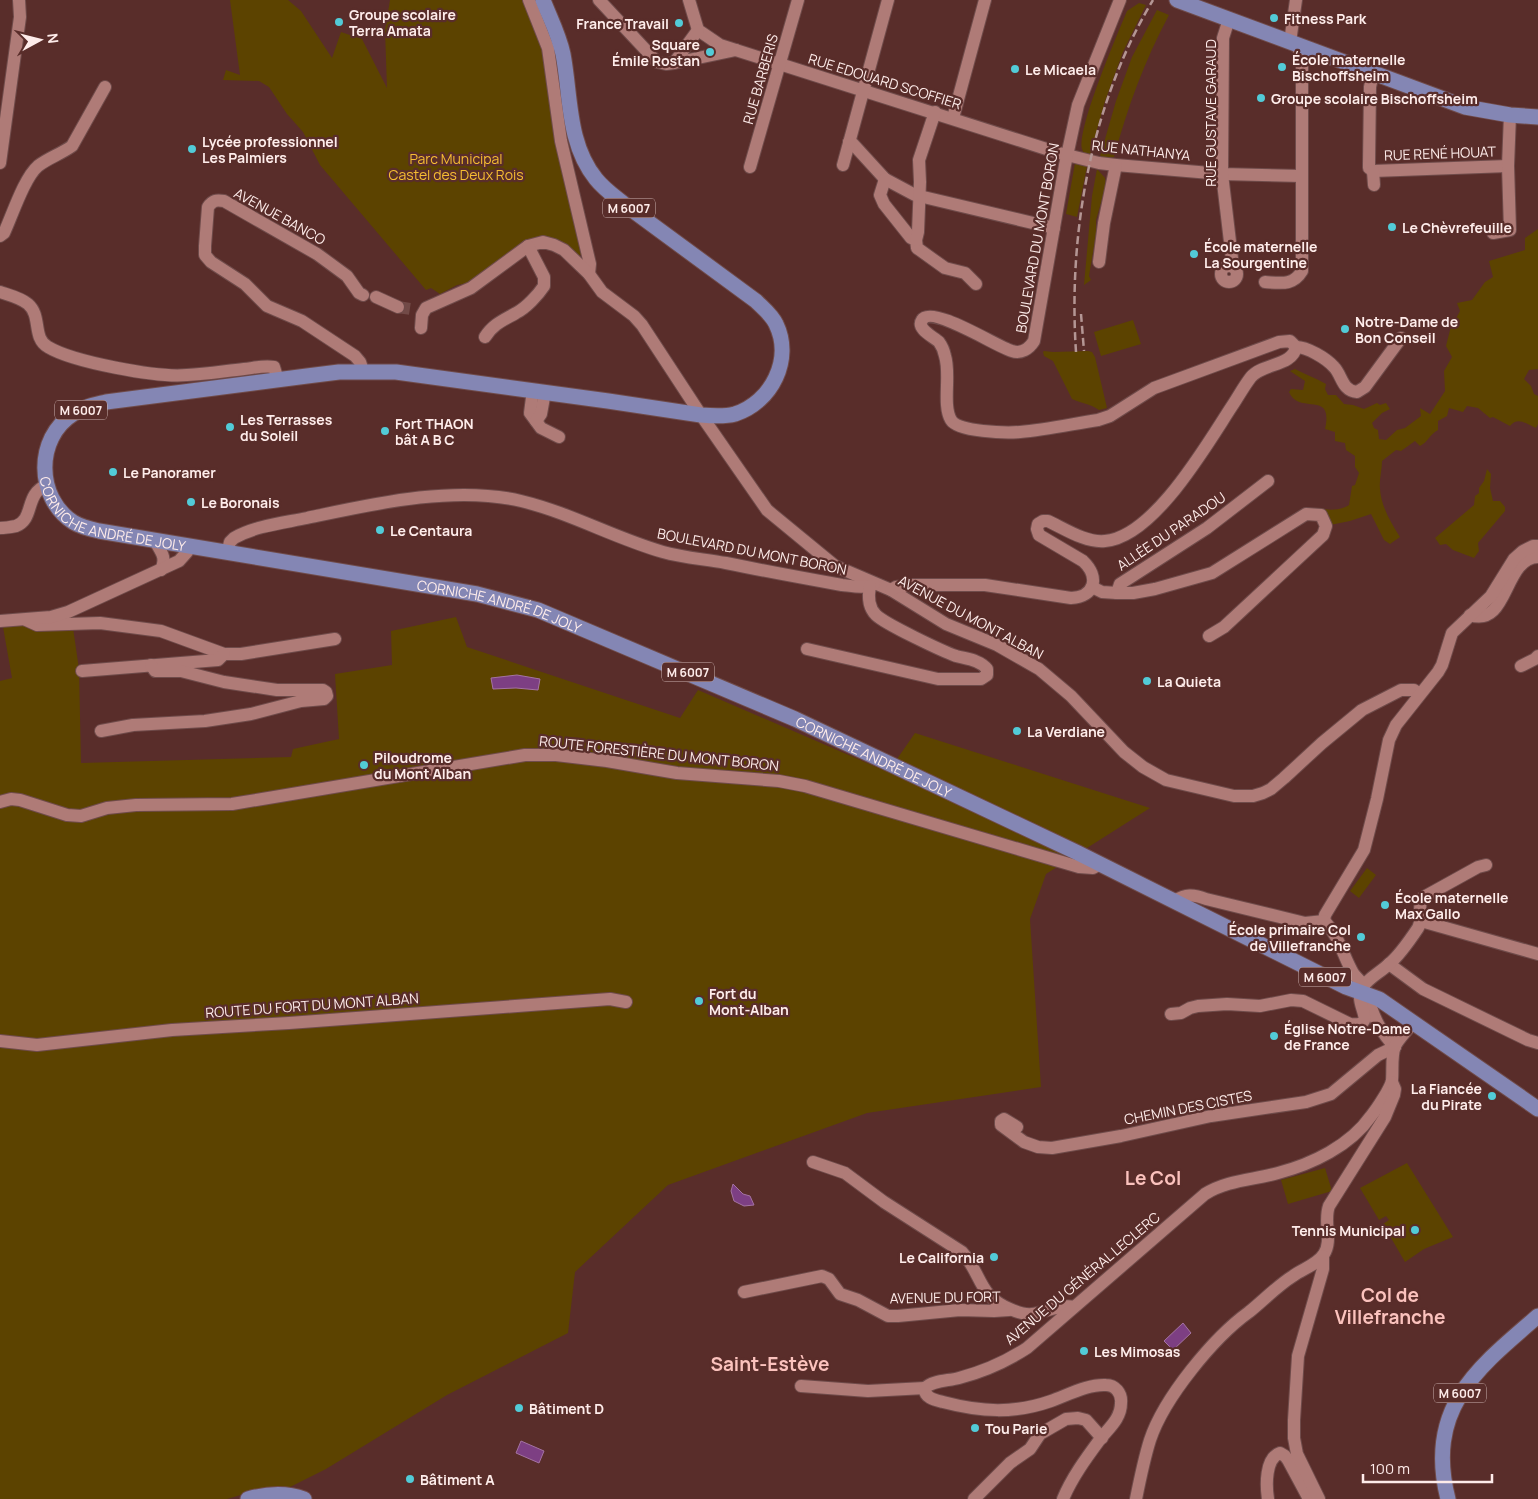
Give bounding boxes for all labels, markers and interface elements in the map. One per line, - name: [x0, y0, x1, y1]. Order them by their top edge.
- place label: Groupe scolaire Terra Amata: [349, 5, 456, 40]
- place label: Fitness Park: [1284, 9, 1367, 28]
- marker: Fitness Park: [1268, 12, 1280, 24]
- place label: France Travail: [576, 14, 669, 33]
- north arrow: [15, 15, 65, 65]
- marker: Groupe scolaire Terra Amata: [333, 16, 345, 28]
- marker: France Travail: [673, 17, 685, 29]
- street label: RUE BARBERIS: [738, 31, 782, 126]
- text: N: [43, 32, 63, 45]
- place label: Square Émile Rostan: [612, 35, 700, 70]
- street label: RUE GUSTAVE GARAUD: [1201, 39, 1220, 187]
- marker: Square Émile Rostan: [704, 46, 716, 58]
- street label: RUE EDOUARD SCOFFIER: [806, 49, 964, 113]
- place label: École maternelle Bischoffsheim: [1292, 50, 1406, 85]
- place label: Le Micaela: [1025, 60, 1096, 79]
- marker: École maternelle Bischoffsheim: [1276, 61, 1288, 73]
- marker: Le Micaela: [1009, 63, 1021, 75]
- place label: Groupe scolaire Bischoffsheim: [1271, 89, 1478, 108]
- marker: Groupe scolaire Bischoffsheim: [1255, 92, 1267, 104]
- place label: Lycée professionnel Les Palmiers: [202, 132, 338, 167]
- street label: RUE NATHANYA: [1091, 135, 1191, 165]
- street label: BOULEVARD DU MONT BORON: [1011, 142, 1063, 334]
- street label: RUE RENÉ HOUAT: [1384, 142, 1497, 164]
- marker: Lycée professionnel Les Palmiers: [186, 143, 198, 155]
- park label: Parc Municipal Castel des Deux Rois: [388, 149, 524, 184]
- street label: AVENUE BANCO: [231, 183, 329, 249]
- road number: M 6007: [603, 198, 655, 218]
- place label: Le Chèvrefeuille: [1402, 218, 1512, 237]
- marker: Le Chèvrefeuille: [1386, 221, 1398, 233]
- place label: École maternelle La Sourgentine: [1204, 237, 1318, 272]
- marker: École maternelle La Sourgentine: [1188, 248, 1200, 260]
- place label: Notre-Dame de Bon Conseil: [1355, 312, 1458, 347]
- marker: Notre-Dame de Bon Conseil: [1339, 323, 1351, 335]
- road number: M 6007: [55, 400, 107, 420]
- place label: Les Terrasses du Soleil: [240, 410, 333, 445]
- place label: Fort THAON bât A B C: [395, 414, 473, 449]
- marker: Les Terrasses du Soleil: [224, 421, 236, 433]
- marker: Fort THAON bât A B C: [379, 425, 391, 437]
- place label: Le Panoramer: [123, 463, 216, 482]
- marker: Le Panoramer: [107, 466, 119, 478]
- street label: CORNICHE ANDRÉ DE JOLY: [36, 475, 187, 555]
- street label: ALLÉE DU PARADOU: [1113, 487, 1229, 575]
- place label: Le Boronais: [201, 493, 280, 512]
- marker: Le Boronais: [185, 496, 197, 508]
- place label: Le Centaura: [390, 521, 472, 540]
- street label: BOULEVARD DU MONT BORON: [656, 523, 848, 579]
- marker: Le Centaura: [374, 524, 386, 536]
- street label: AVENUE DU MONT ALBAN: [895, 571, 1047, 663]
- street label: CORNICHE ANDRÉ DE JOLY: [416, 575, 585, 637]
- road number: M 6007: [662, 662, 714, 682]
- place label: La Quieta: [1157, 672, 1221, 691]
- marker: La Quieta: [1141, 675, 1153, 687]
- street label: CORNICHE ANDRÉ DE JOLY: [793, 711, 955, 801]
- place label: La Verdiane: [1027, 722, 1105, 741]
- marker: La Verdiane: [1011, 725, 1023, 737]
- street label: ROUTE FORESTIÈRE DU MONT BORON: [538, 731, 780, 775]
- place label: Piloudrome du Mont Alban: [374, 748, 471, 783]
- marker: Piloudrome du Mont Alban: [358, 759, 370, 771]
- place label: École maternelle Max Gallo: [1395, 888, 1509, 923]
- marker: École maternelle Max Gallo: [1379, 899, 1391, 911]
- place label: École primaire Col de Villefranche: [1229, 920, 1351, 955]
- marker: École primaire Col de Villefranche: [1355, 931, 1367, 943]
- road number: M 6007: [1299, 968, 1351, 986]
- place label: Fort du Mont-Alban: [709, 984, 789, 1019]
- street label: ROUTE DU FORT DU MONT ALBAN: [205, 988, 419, 1022]
- marker: Fort du Mont-Alban: [693, 995, 705, 1007]
- place label: Église Notre-Dame de France: [1284, 1019, 1411, 1054]
- marker: Église Notre-Dame de France: [1268, 1030, 1280, 1042]
- place label: La Fiancée du Pirate: [1411, 1079, 1482, 1114]
- street label: CHEMIN DES CISTES: [1122, 1085, 1254, 1129]
- marker: La Fiancée du Pirate: [1486, 1090, 1498, 1102]
- district label: Le Col: [1125, 1165, 1181, 1191]
- street label: AVENUE DU GÉNÉRAL LECLERC: [1000, 1207, 1164, 1349]
- place label: Tennis Municipal: [1292, 1221, 1405, 1240]
- marker: Tennis Municipal: [1409, 1224, 1421, 1236]
- place label: Le California: [899, 1248, 984, 1267]
- marker: Le California: [988, 1251, 1000, 1263]
- district label: Col de Villefranche: [1335, 1282, 1445, 1330]
- street label: AVENUE DU FORT: [889, 1287, 1001, 1307]
- place label: Les Mimosas: [1094, 1342, 1181, 1361]
- marker: Les Mimosas: [1078, 1345, 1090, 1357]
- district label: Saint-Estève: [710, 1351, 830, 1377]
- road number: M 6007: [1434, 1384, 1486, 1402]
- place label: Bâtiment D: [529, 1399, 604, 1418]
- marker: Bâtiment D: [513, 1402, 525, 1414]
- place label: Tou Parie: [985, 1419, 1047, 1438]
- marker: Tou Parie: [969, 1422, 981, 1434]
- scale bar: [1363, 1452, 1492, 1484]
- text: 100 m: [1370, 1458, 1410, 1479]
- place label: Bâtiment A: [420, 1470, 495, 1489]
- marker: Bâtiment A: [404, 1473, 416, 1485]

